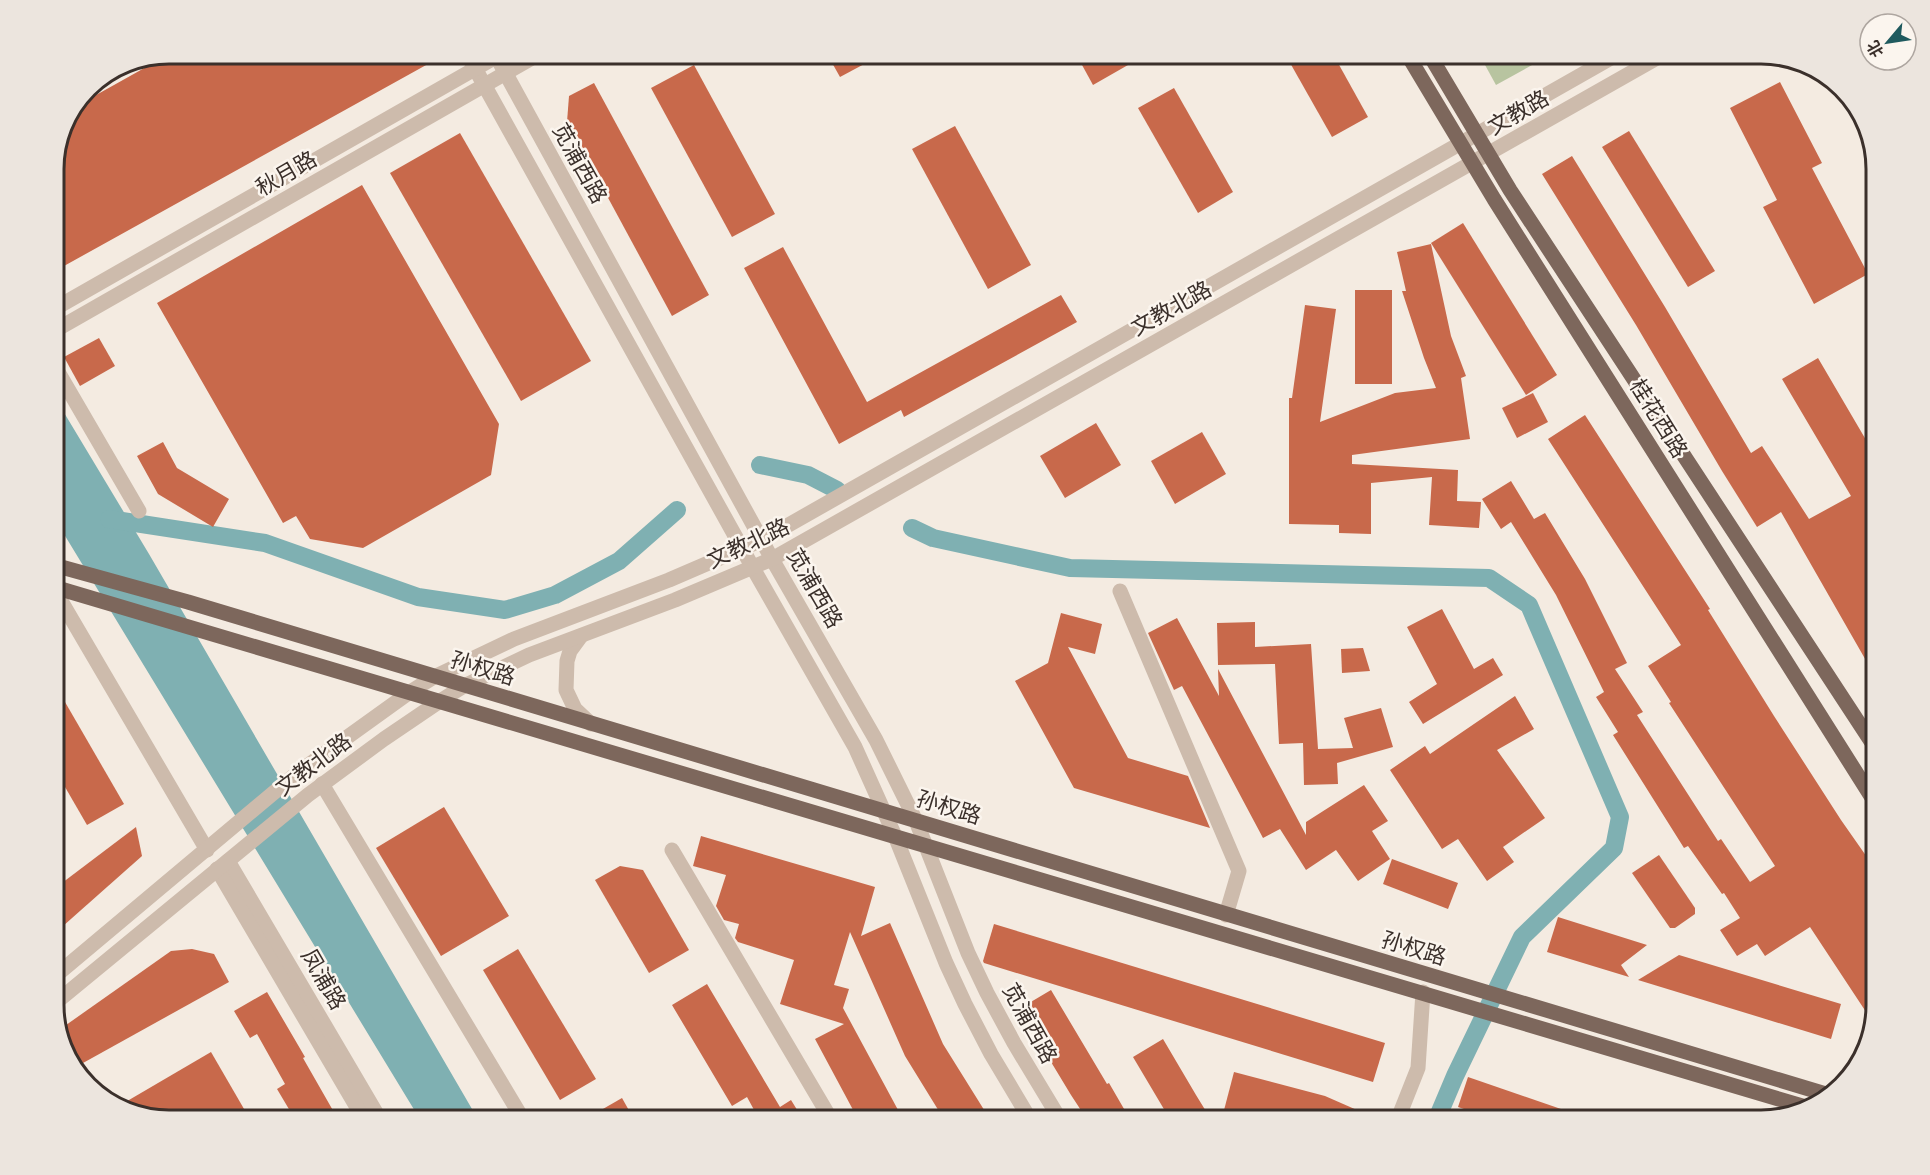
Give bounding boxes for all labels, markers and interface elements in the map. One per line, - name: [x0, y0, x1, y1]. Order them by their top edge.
- north arrow: [1858, 12, 1918, 72]
- text: 北: [1862, 37, 1888, 61]
- street label: 文教路: [1482, 83, 1554, 141]
- street label: 苋浦西路: [546, 118, 614, 208]
- street label: 秋月路: [250, 144, 322, 202]
- street label: 文教北路: [1126, 274, 1216, 342]
- street label: 桂花西路: [1624, 373, 1694, 463]
- street label: 文教北路: [702, 512, 794, 574]
- street label: 苋浦西路: [781, 543, 849, 633]
- street label: 孙权路: [447, 645, 519, 691]
- street label: 文教北路: [269, 726, 357, 802]
- street label: 孙权路: [913, 784, 985, 830]
- street label: 孙权路: [1378, 925, 1450, 971]
- street label: 凤浦路: [295, 943, 353, 1015]
- street label: 苋浦西路: [996, 978, 1064, 1068]

